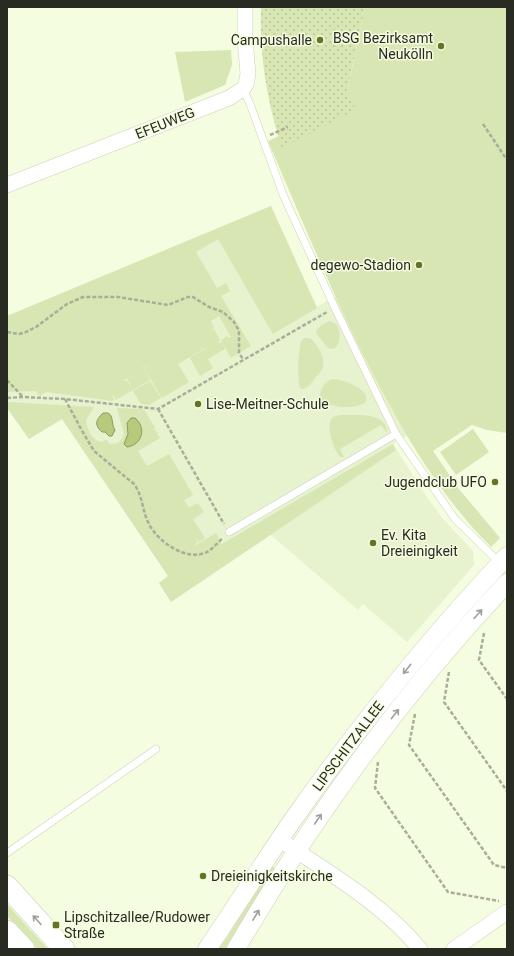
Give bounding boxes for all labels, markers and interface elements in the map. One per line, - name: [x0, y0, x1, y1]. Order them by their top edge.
- place label: BSG Bezirksamt Neukölln: [333, 30, 433, 62]
- place label: Campushalle: [231, 32, 312, 48]
- marker: Campushalle: [315, 35, 325, 45]
- marker: BSG Bezirksamt Neukölln: [436, 41, 446, 51]
- street label: EFEUWEG: [133, 104, 197, 142]
- place label: degewo-Stadion: [310, 257, 411, 273]
- marker: degewo-Stadion: [414, 260, 424, 270]
- place label: Lise-Meitner-Schule: [206, 396, 329, 412]
- marker: Lise-Meitner-Schule: [193, 399, 203, 409]
- place label: Jugendclub UFO: [384, 474, 487, 490]
- marker: Jugendclub UFO: [490, 477, 500, 487]
- place label: Ev. Kita Dreieinigkeit: [381, 527, 458, 559]
- marker: Ev. Kita Dreieinigkeit: [368, 538, 378, 548]
- one-way arrow: [474, 609, 483, 619]
- one-way arrow: [403, 664, 412, 674]
- street label: LIPSCHITZALLEE: [309, 698, 387, 794]
- one-way arrow: [390, 708, 399, 719]
- one-way arrow: [314, 814, 322, 825]
- place label: Dreieinigkeitskirche: [211, 868, 333, 884]
- marker: Dreieinigkeitskirche: [198, 871, 208, 881]
- place label: Lipschitzallee/Rudower Straße: [64, 909, 210, 941]
- one-way arrow: [252, 909, 260, 921]
- one-way arrow: [33, 915, 42, 925]
- marker: Lipschitzallee/Rudower Straße: [51, 920, 61, 930]

